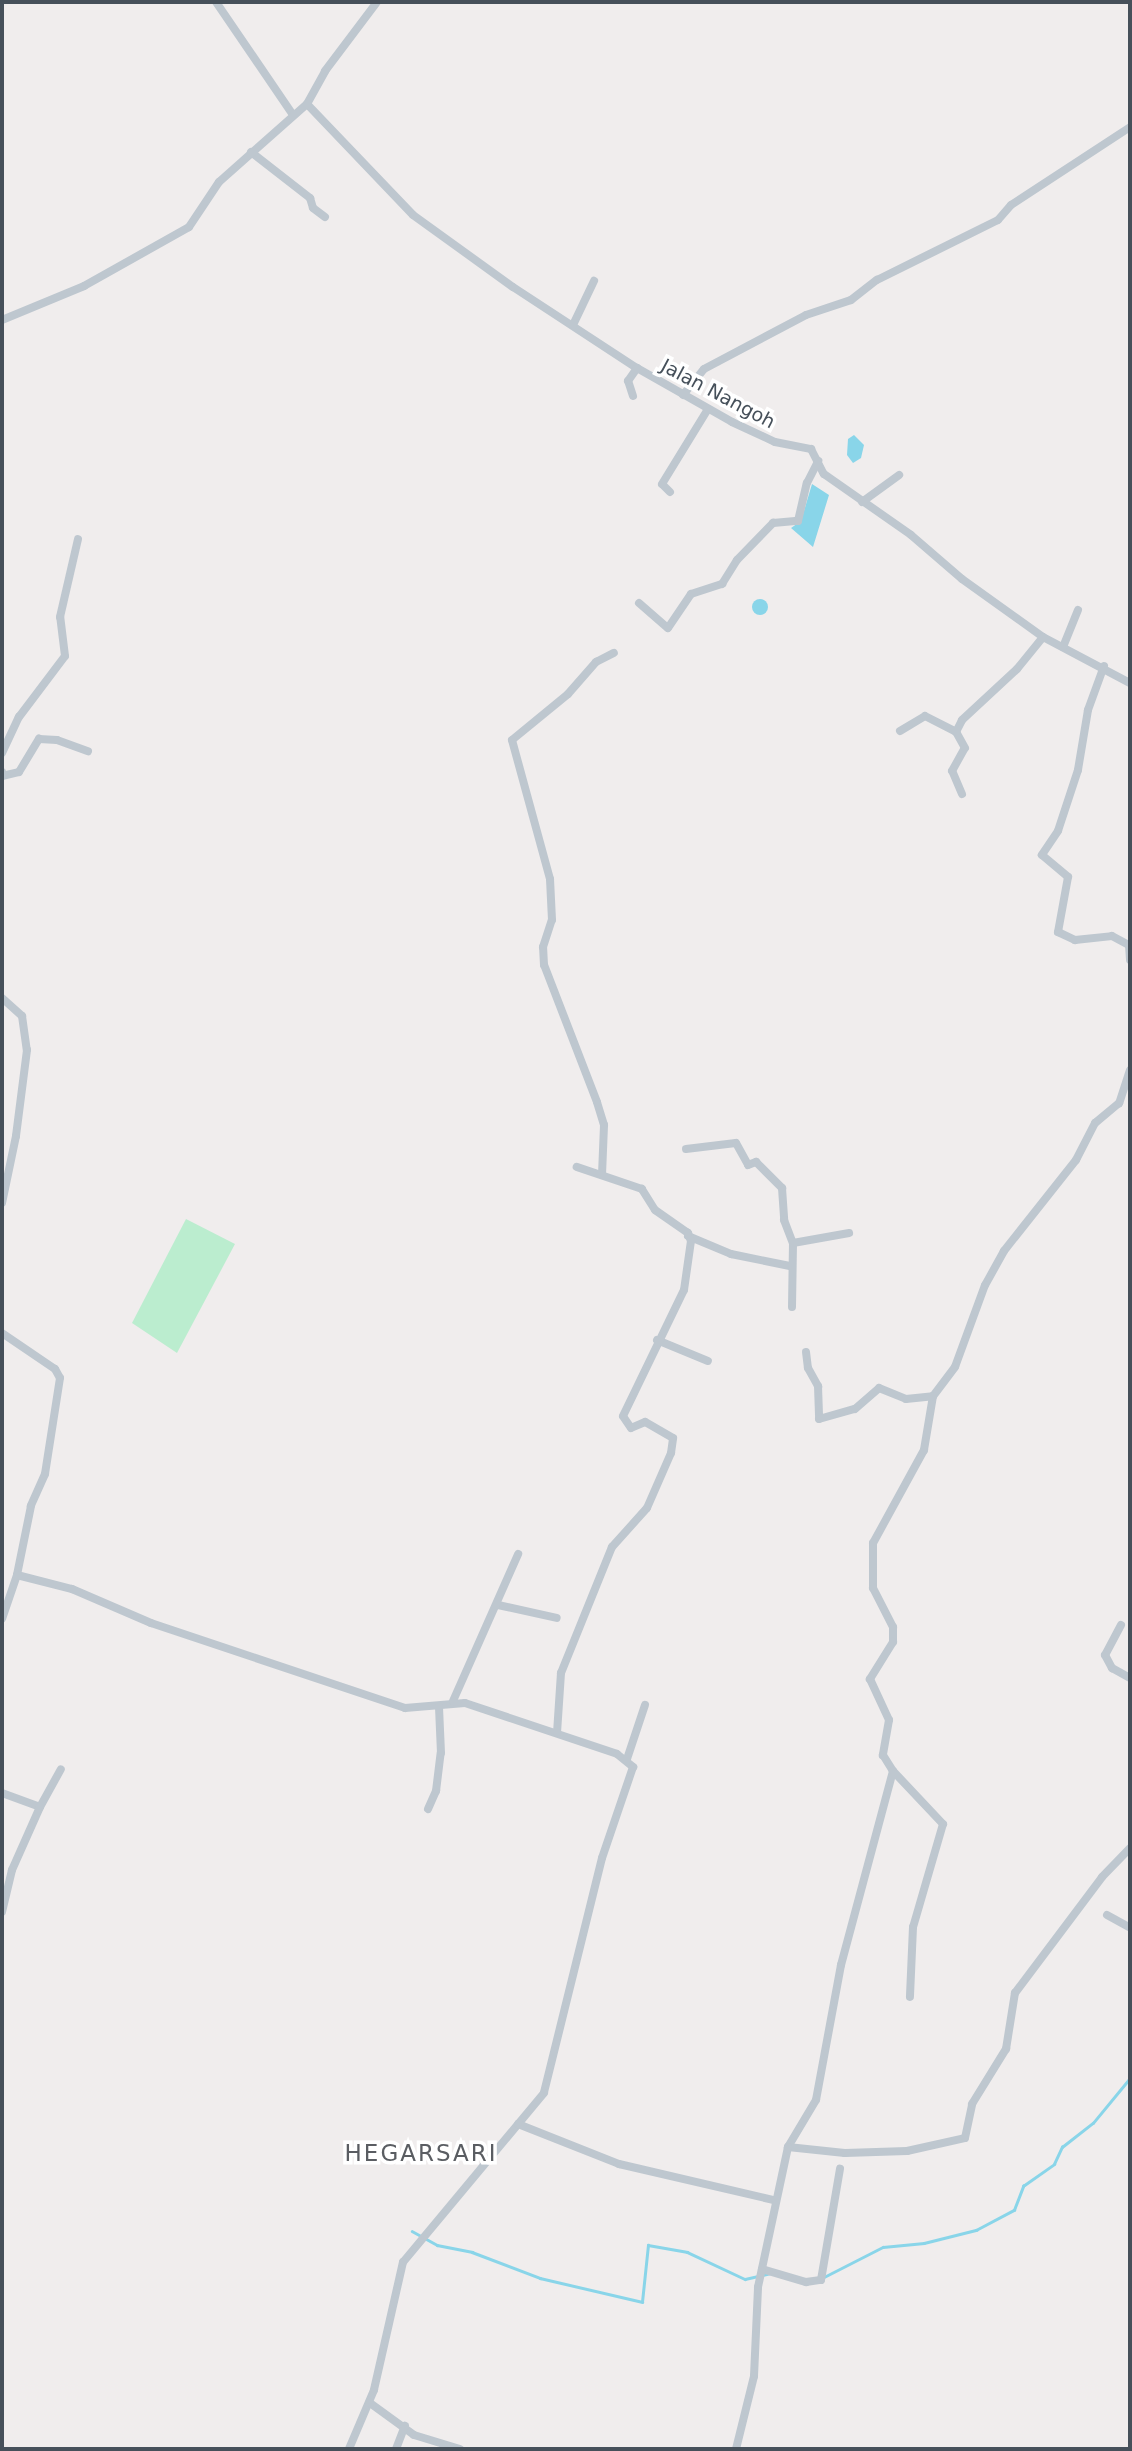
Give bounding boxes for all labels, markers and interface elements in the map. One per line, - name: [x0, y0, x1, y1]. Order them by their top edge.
- street label: Jalan Nangoh: [657, 354, 779, 434]
- district label: HEGARSARI: [346, 2139, 496, 2167]

